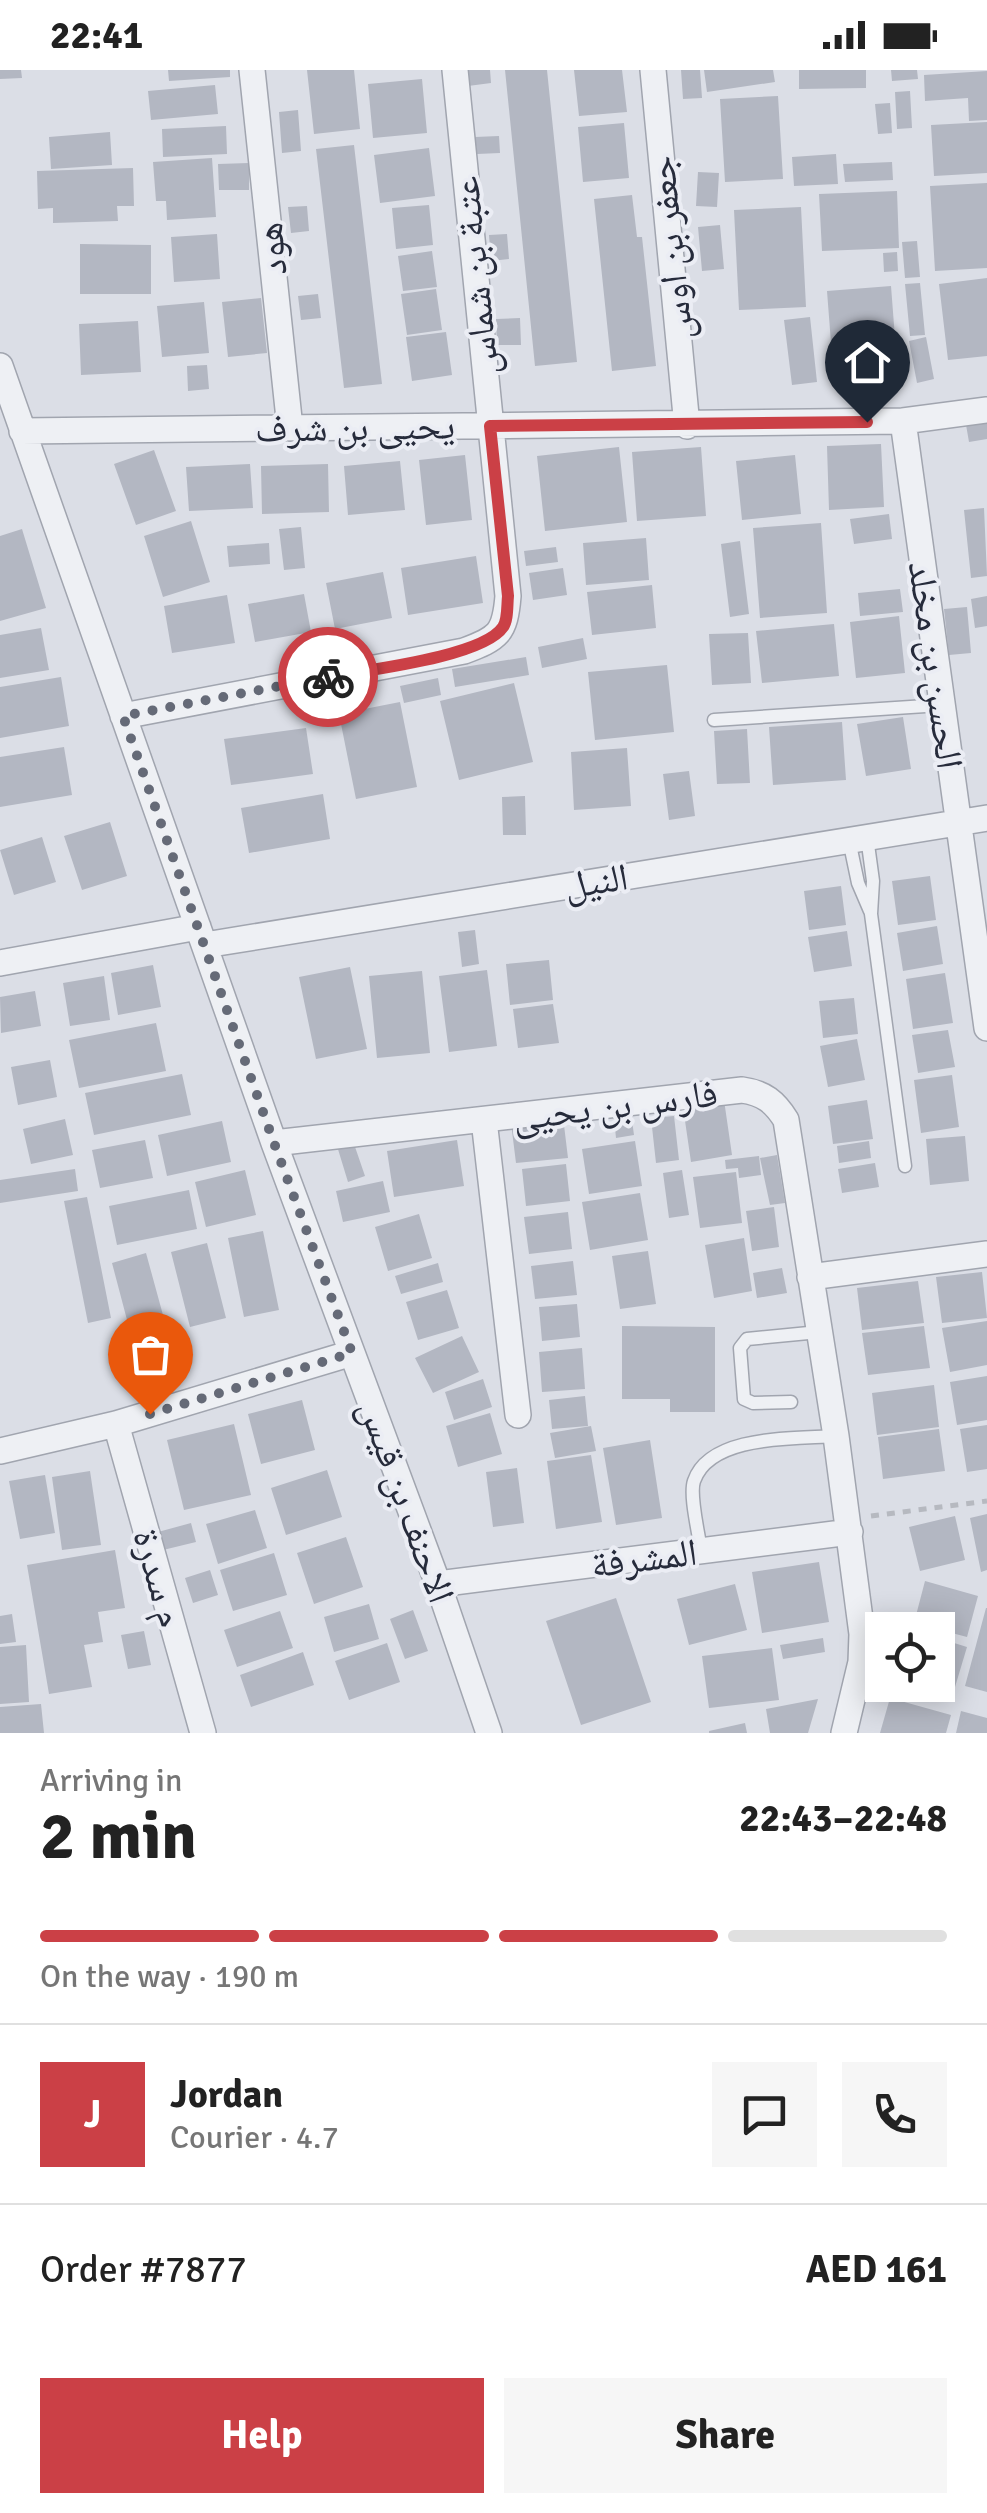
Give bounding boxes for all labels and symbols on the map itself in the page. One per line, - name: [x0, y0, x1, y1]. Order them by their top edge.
- street label: جعفر بن اوس: [637, 154, 704, 342]
- street label: عتبة بن شماس: [442, 174, 509, 378]
- street label: هود: [245, 220, 298, 278]
- pin: [825, 320, 910, 423]
- street label: يحيى بن شرف: [255, 402, 455, 453]
- street label: الحسن بن مخلد: [898, 558, 973, 772]
- courier: [278, 627, 378, 727]
- street label: النيل: [561, 853, 632, 910]
- street label: فارس بن يحيى: [510, 1070, 720, 1141]
- pin: [108, 1312, 193, 1415]
- street label: الاحنف بن قيس: [348, 1393, 465, 1609]
- street label: م سدرة: [121, 1524, 195, 1633]
- street label: المشرفة: [588, 1529, 700, 1588]

